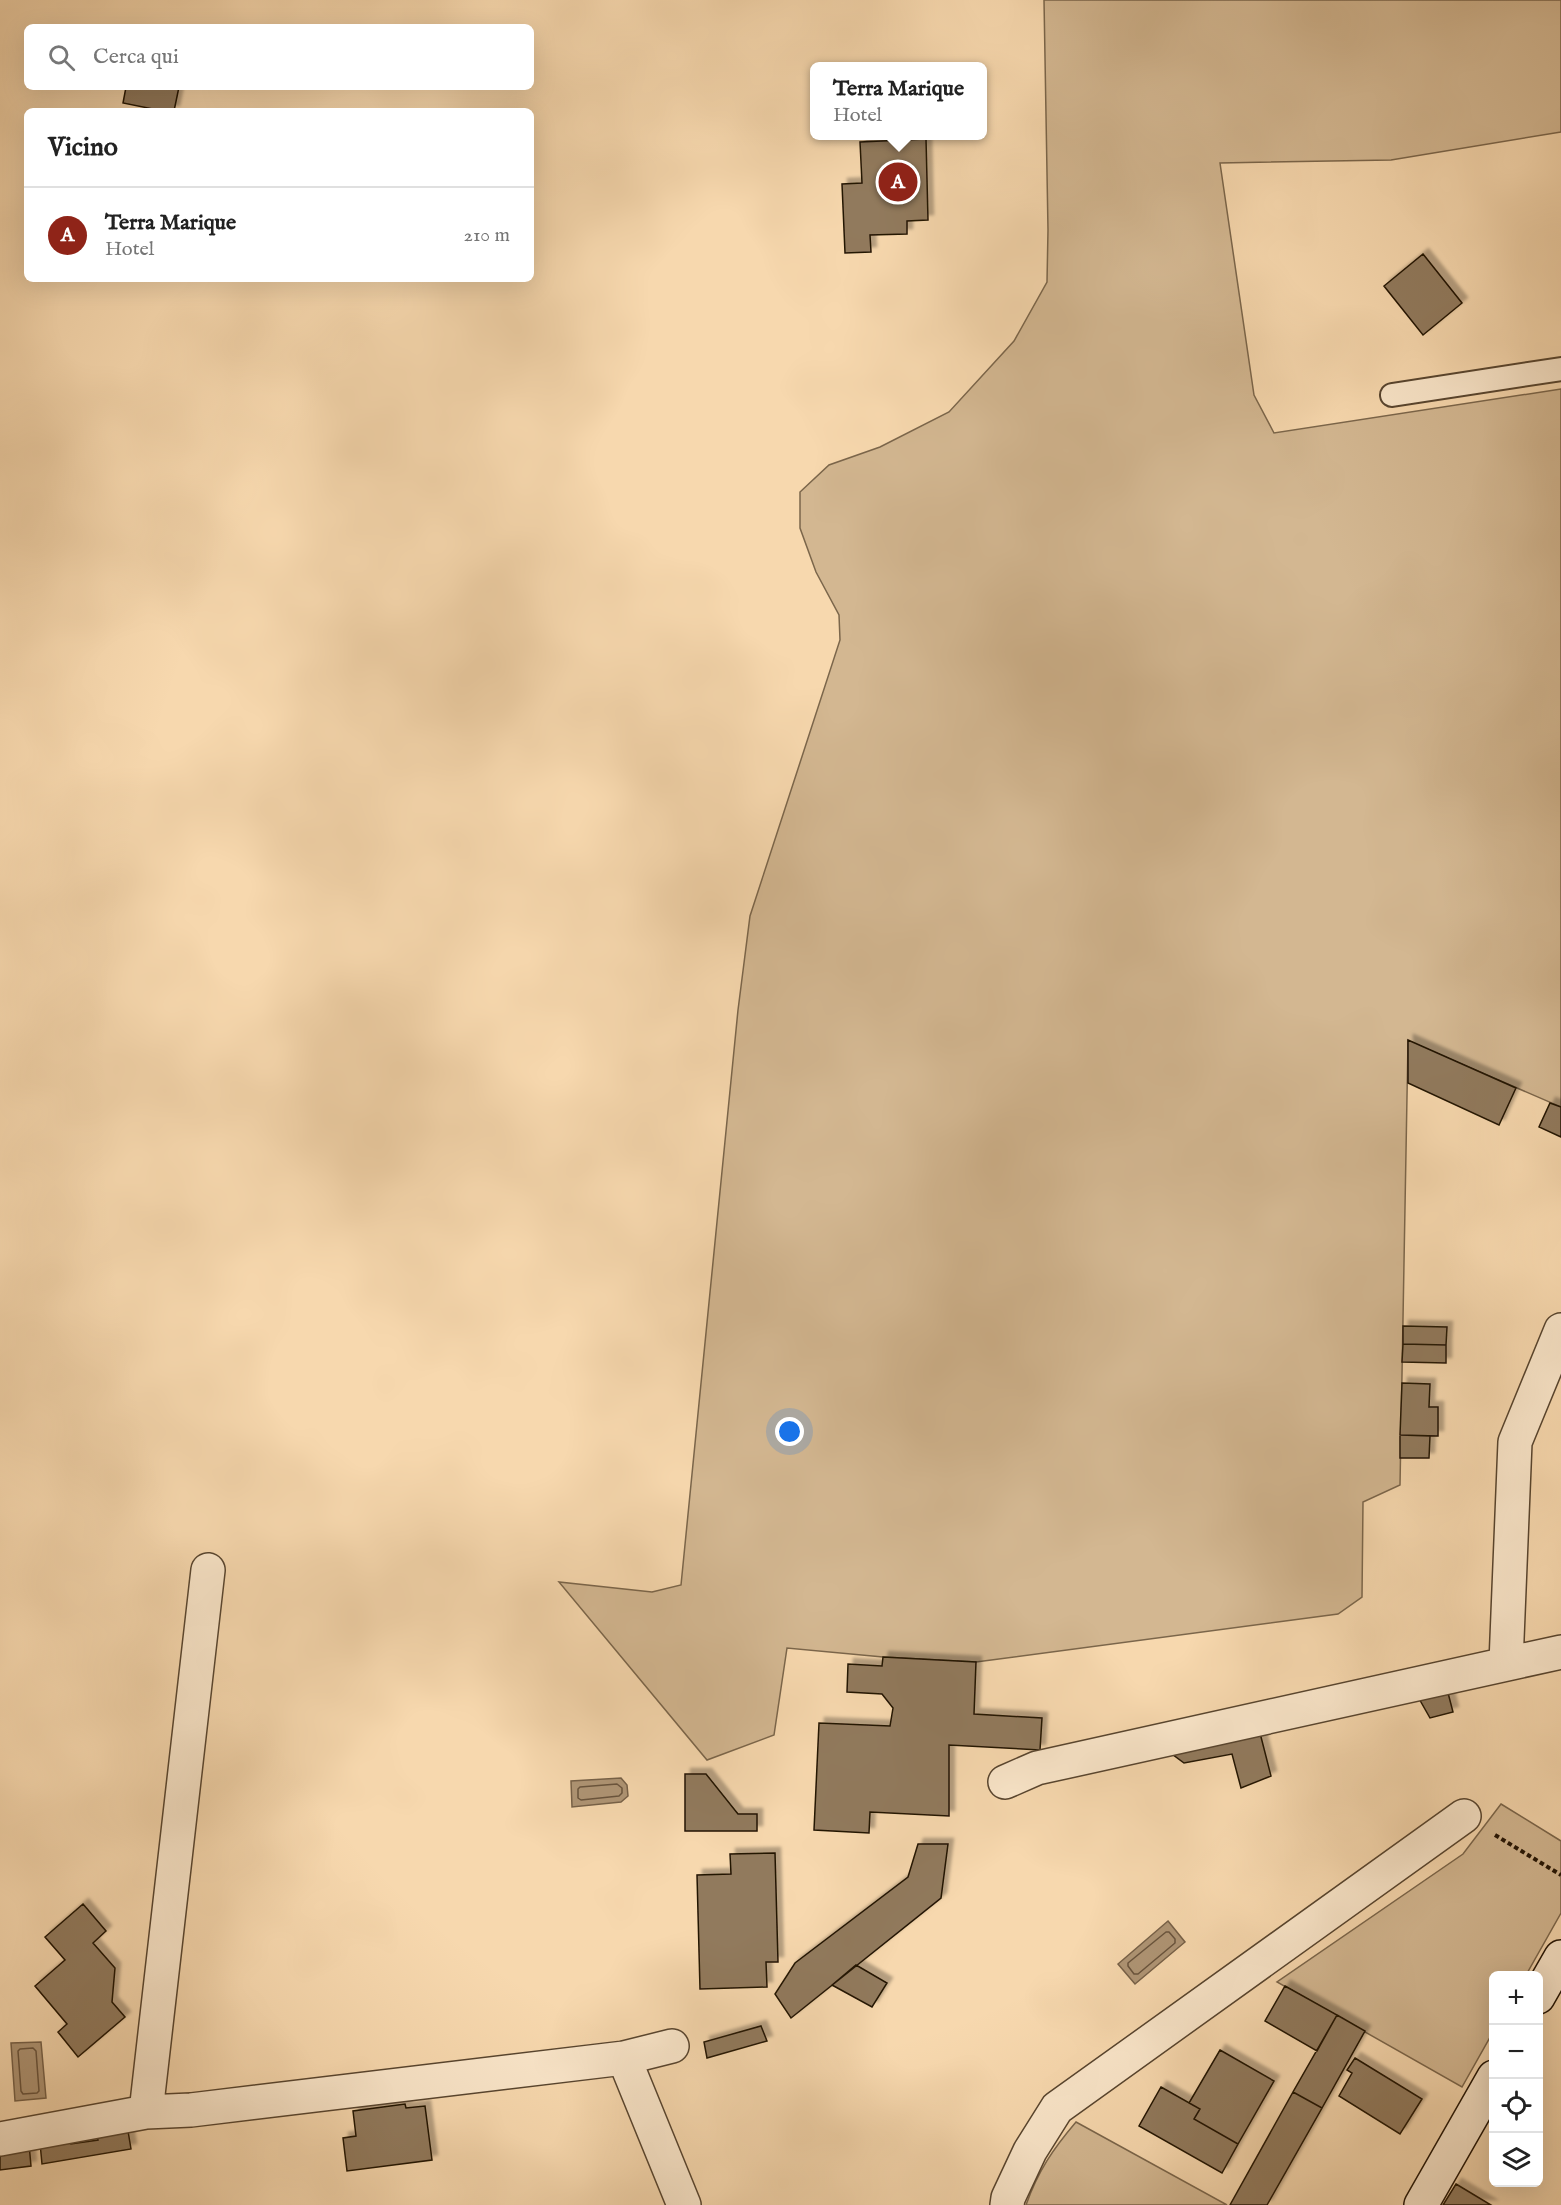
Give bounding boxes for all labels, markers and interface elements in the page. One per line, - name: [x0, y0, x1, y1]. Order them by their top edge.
- search box: [24, 24, 534, 90]
- icon: search: [45, 41, 78, 74]
- text: Cerca qui: [93, 43, 179, 71]
- popup: [810, 62, 987, 140]
- text: Terra Marique: [833, 75, 964, 103]
- text: Hotel: [833, 103, 882, 128]
- text: Vicino: [48, 131, 118, 164]
- pin: A: [878, 160, 918, 204]
- text: Terra Marique: [105, 209, 236, 237]
- text: A: [61, 223, 74, 248]
- text: 210 m: [464, 223, 510, 248]
- text: Hotel: [105, 237, 154, 262]
- your location: [775, 1417, 804, 1446]
- map controls: [1489, 1971, 1543, 2187]
- button: +: [1489, 1971, 1543, 2025]
- button: −: [1489, 2025, 1543, 2079]
- button: locate: [1489, 2079, 1543, 2133]
- button: layers: [1489, 2133, 1543, 2187]

